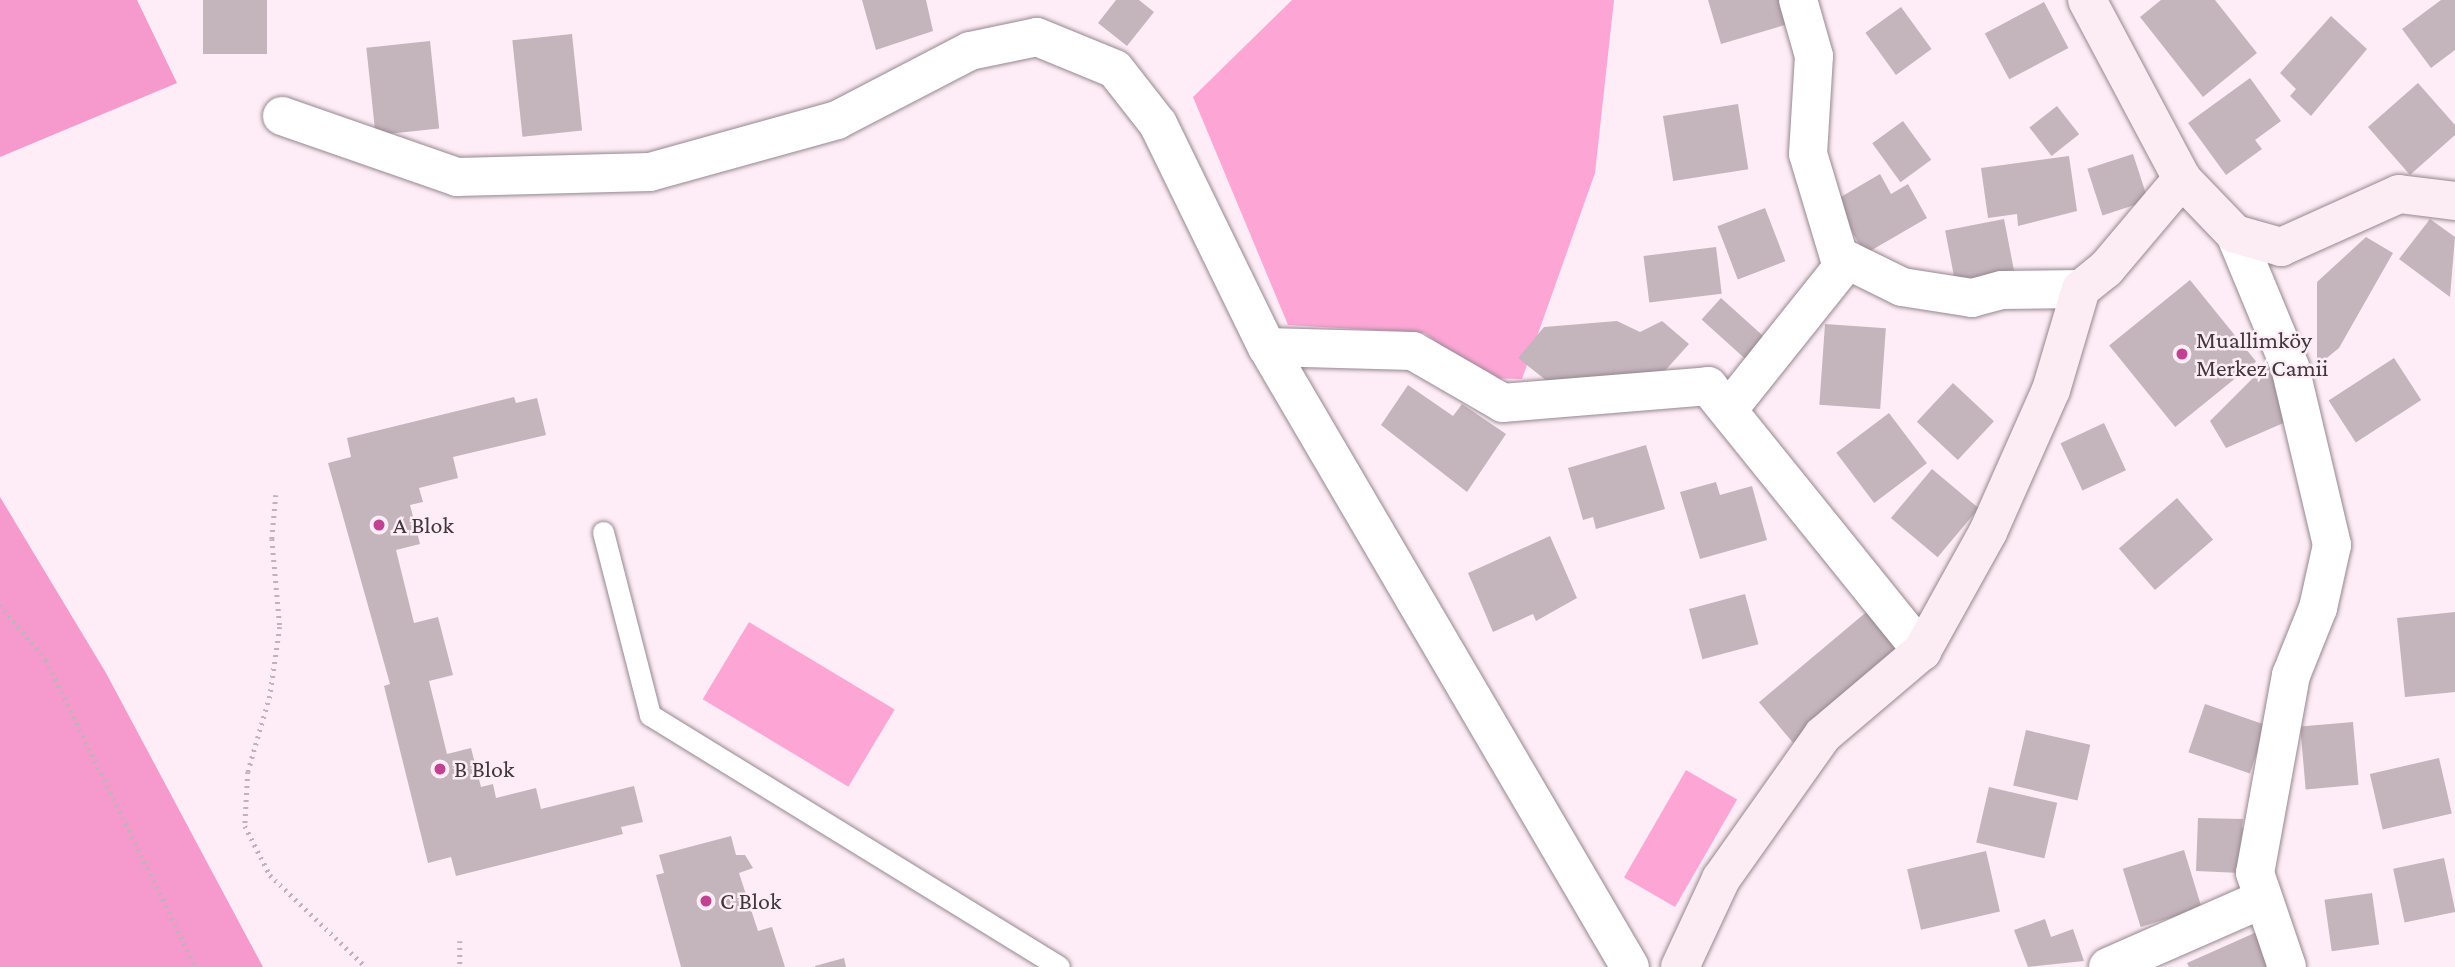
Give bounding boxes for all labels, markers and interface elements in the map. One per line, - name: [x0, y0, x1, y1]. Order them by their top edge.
- place label: Muallimköy Merkez Camii: [2196, 326, 2328, 382]
- marker: Muallimköy Merkez Camii: [2174, 346, 2190, 362]
- place label: A Blok: [393, 511, 454, 539]
- marker: A Blok: [371, 517, 387, 533]
- place label: B Blok: [454, 755, 514, 783]
- marker: B Blok: [432, 761, 448, 777]
- place label: C Blok: [720, 887, 781, 915]
- marker: C Blok: [698, 893, 714, 909]

